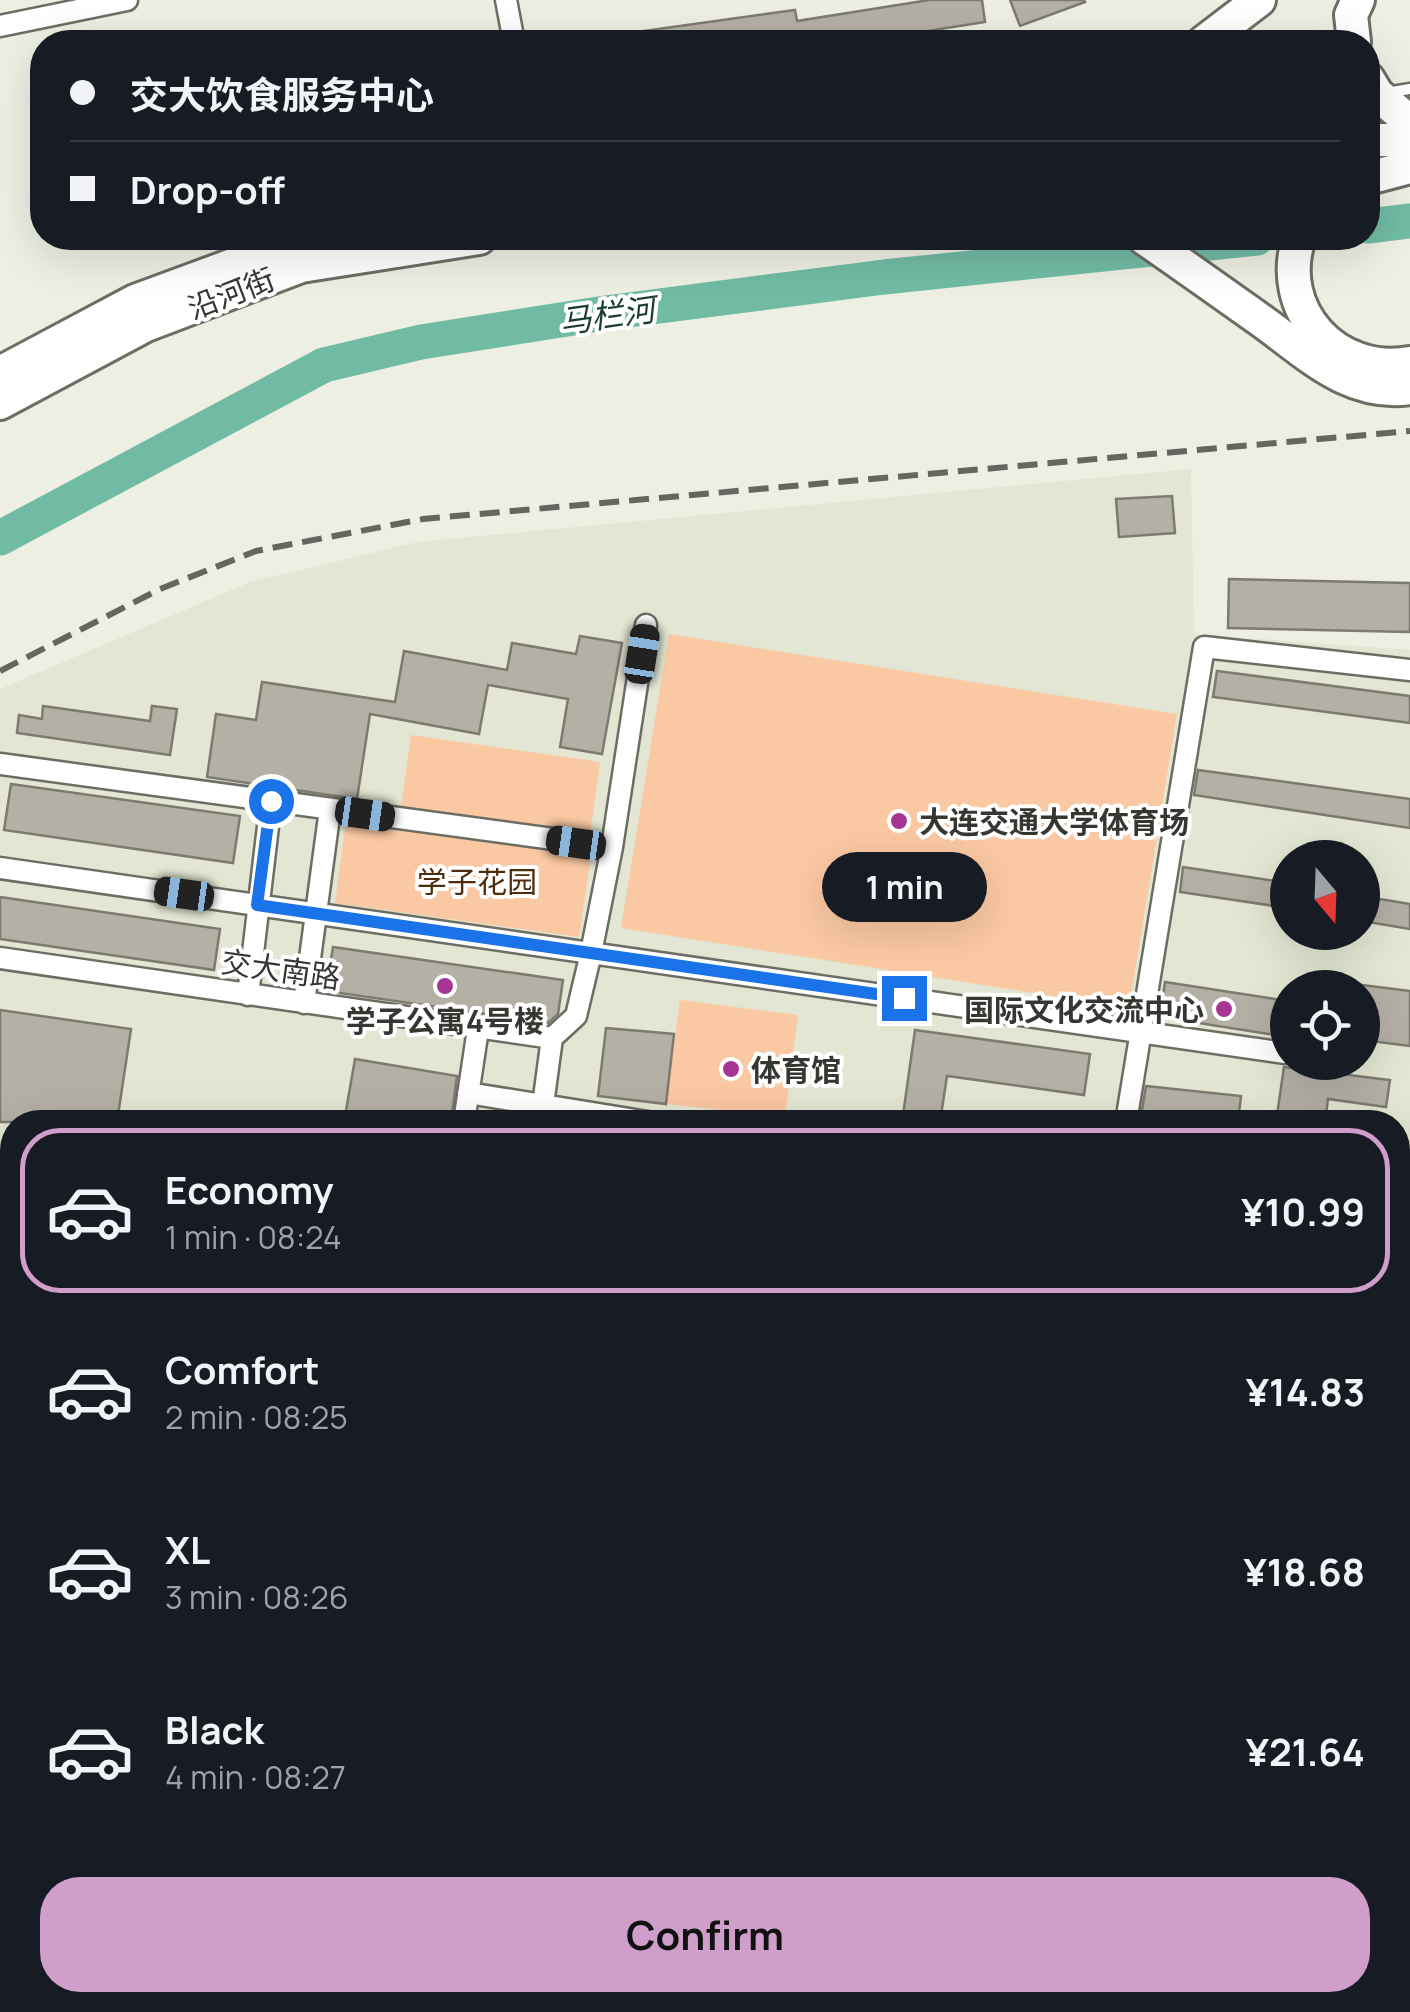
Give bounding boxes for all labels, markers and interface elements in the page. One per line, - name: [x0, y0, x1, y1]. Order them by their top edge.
- text: 交大饮食服务中心: [130, 68, 434, 120]
- text: Drop-off: [130, 163, 285, 215]
- street label: 沿河街: [182, 258, 280, 328]
- water label: 马栏河: [556, 286, 664, 343]
- car: [622, 622, 662, 686]
- route start: [249, 779, 294, 824]
- car: [333, 795, 397, 833]
- place label: 大连交通大学体育场: [919, 801, 1189, 842]
- marker: 大连交通大学体育场: [888, 810, 910, 832]
- car: [544, 824, 608, 862]
- north arrow: [1270, 840, 1380, 950]
- map controls: [1270, 840, 1380, 1080]
- callout: 1 min: [822, 853, 986, 923]
- park label: 学子花园: [417, 861, 537, 902]
- text: 1 min: [865, 865, 944, 909]
- car: [152, 875, 216, 913]
- street label: 交大南路: [219, 940, 343, 998]
- button: locate: [1270, 970, 1380, 1080]
- marker: 学子公寓4号楼: [434, 975, 456, 997]
- route end: [882, 976, 927, 1021]
- place label: 国际文化交流中心: [964, 989, 1204, 1030]
- marker: 国际文化交流中心: [1213, 998, 1235, 1020]
- place label: 学子公寓4号楼: [346, 1000, 544, 1041]
- place label: 体育馆: [751, 1049, 841, 1090]
- marker: 体育馆: [720, 1058, 742, 1080]
- text: Economy: [165, 1163, 334, 1215]
- icon: car: [45, 1166, 135, 1256]
- text: ¥10.99: [1241, 1185, 1365, 1237]
- text: 1 min · 08:24: [165, 1215, 342, 1259]
- text: Comfort: [165, 1343, 319, 1395]
- icon: car: [45, 1346, 135, 1436]
- text: ¥14.83: [1246, 1365, 1365, 1417]
- text: 2 min · 08:25: [165, 1395, 348, 1439]
- text: XL: [165, 1523, 210, 1575]
- icon: car: [45, 1526, 135, 1616]
- text: ¥18.68: [1243, 1545, 1365, 1597]
- text: 3 min · 08:26: [165, 1575, 349, 1619]
- text: Black: [165, 1703, 264, 1755]
- icon: car: [45, 1706, 135, 1796]
- text: ¥21.64: [1246, 1725, 1365, 1777]
- text: 4 min · 08:27: [165, 1755, 346, 1799]
- button: Confirm: [40, 1877, 1370, 1992]

